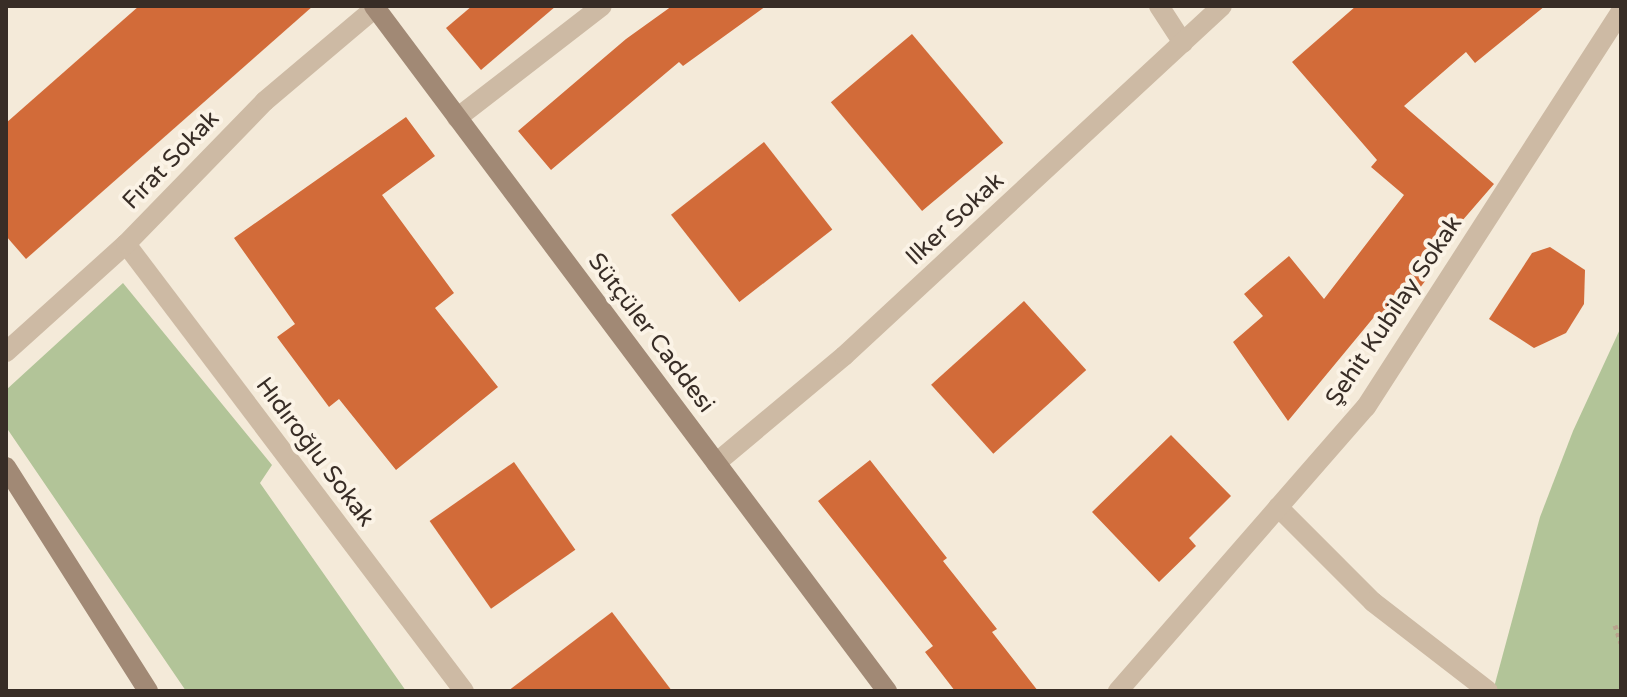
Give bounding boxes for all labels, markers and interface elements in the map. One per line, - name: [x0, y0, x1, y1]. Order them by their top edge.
- street label: Fırat Sokak: [117, 104, 225, 216]
- street label: Ilker Sokak: [900, 166, 1010, 272]
- street label: Şehit Kubilay Sokak: [1320, 210, 1468, 412]
- street label: Sütçüler Caddesi: [582, 248, 720, 418]
- street label: Hıdıroğlu Sokak: [250, 372, 380, 532]

